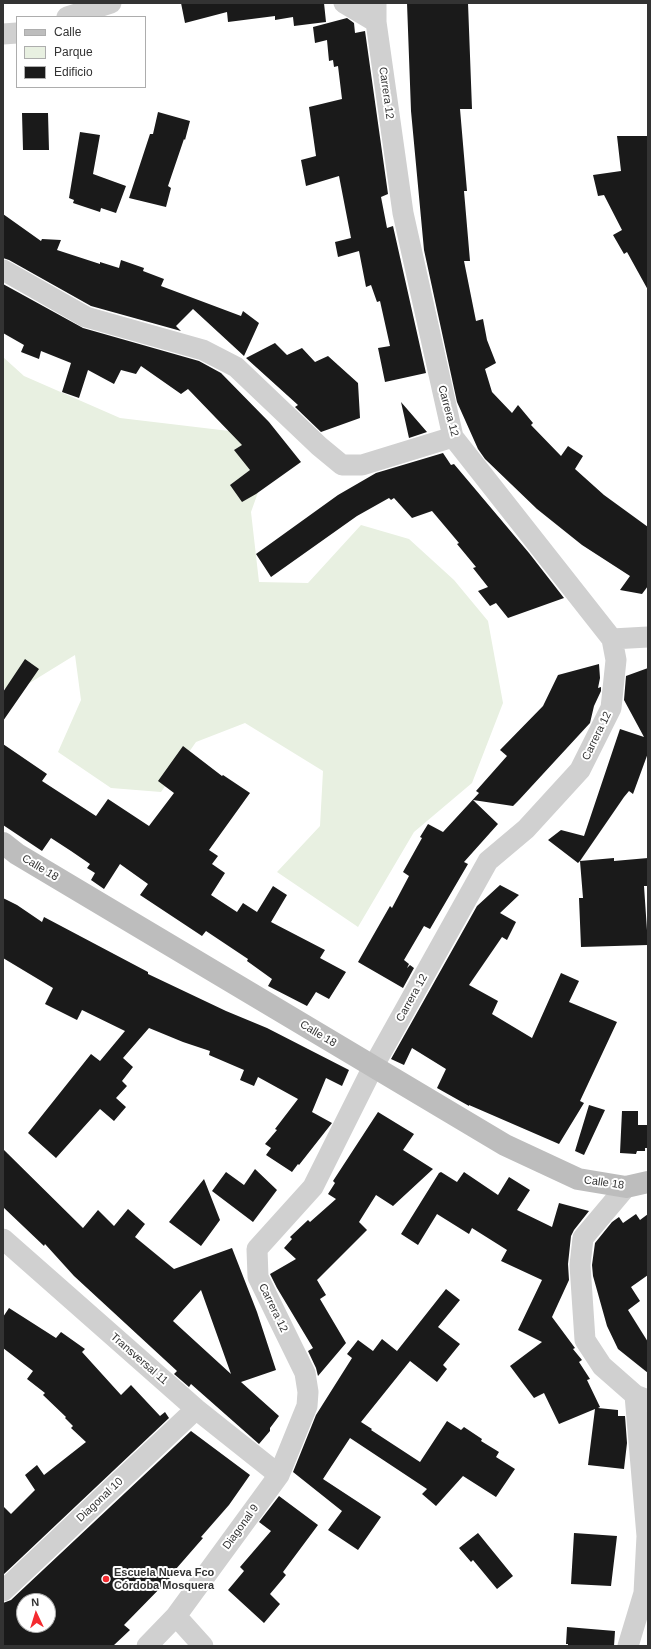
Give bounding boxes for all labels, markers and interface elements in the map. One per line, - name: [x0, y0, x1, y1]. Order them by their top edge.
- legend: [16, 16, 146, 88]
- text: Calle: [54, 25, 81, 39]
- text: Parque: [54, 45, 93, 59]
- text: Edificio: [54, 65, 93, 79]
- street label: Carrera 12: [376, 66, 396, 120]
- street label: Carrera 12: [435, 384, 461, 438]
- street label: Carrera 12: [580, 709, 614, 763]
- street label: Calle 18: [19, 852, 61, 884]
- street label: Carrera 12: [393, 972, 431, 1024]
- street label: Calle 18: [297, 1018, 339, 1050]
- street label: Calle 18: [583, 1174, 625, 1192]
- street label: Carrera 12: [256, 1281, 290, 1335]
- street label: Transversal 11: [108, 1331, 170, 1387]
- street label: Diagonal 10: [74, 1475, 126, 1525]
- street label: Diagonal 9: [220, 1502, 262, 1552]
- place label: Escuela Nueva Fco Córdoba Mosquera: [114, 1566, 214, 1592]
- marker: Escuela Nueva Fco Córdoba Mosquera: [101, 1574, 111, 1584]
- north arrow: [16, 1593, 56, 1633]
- text: N: [31, 1596, 40, 1608]

